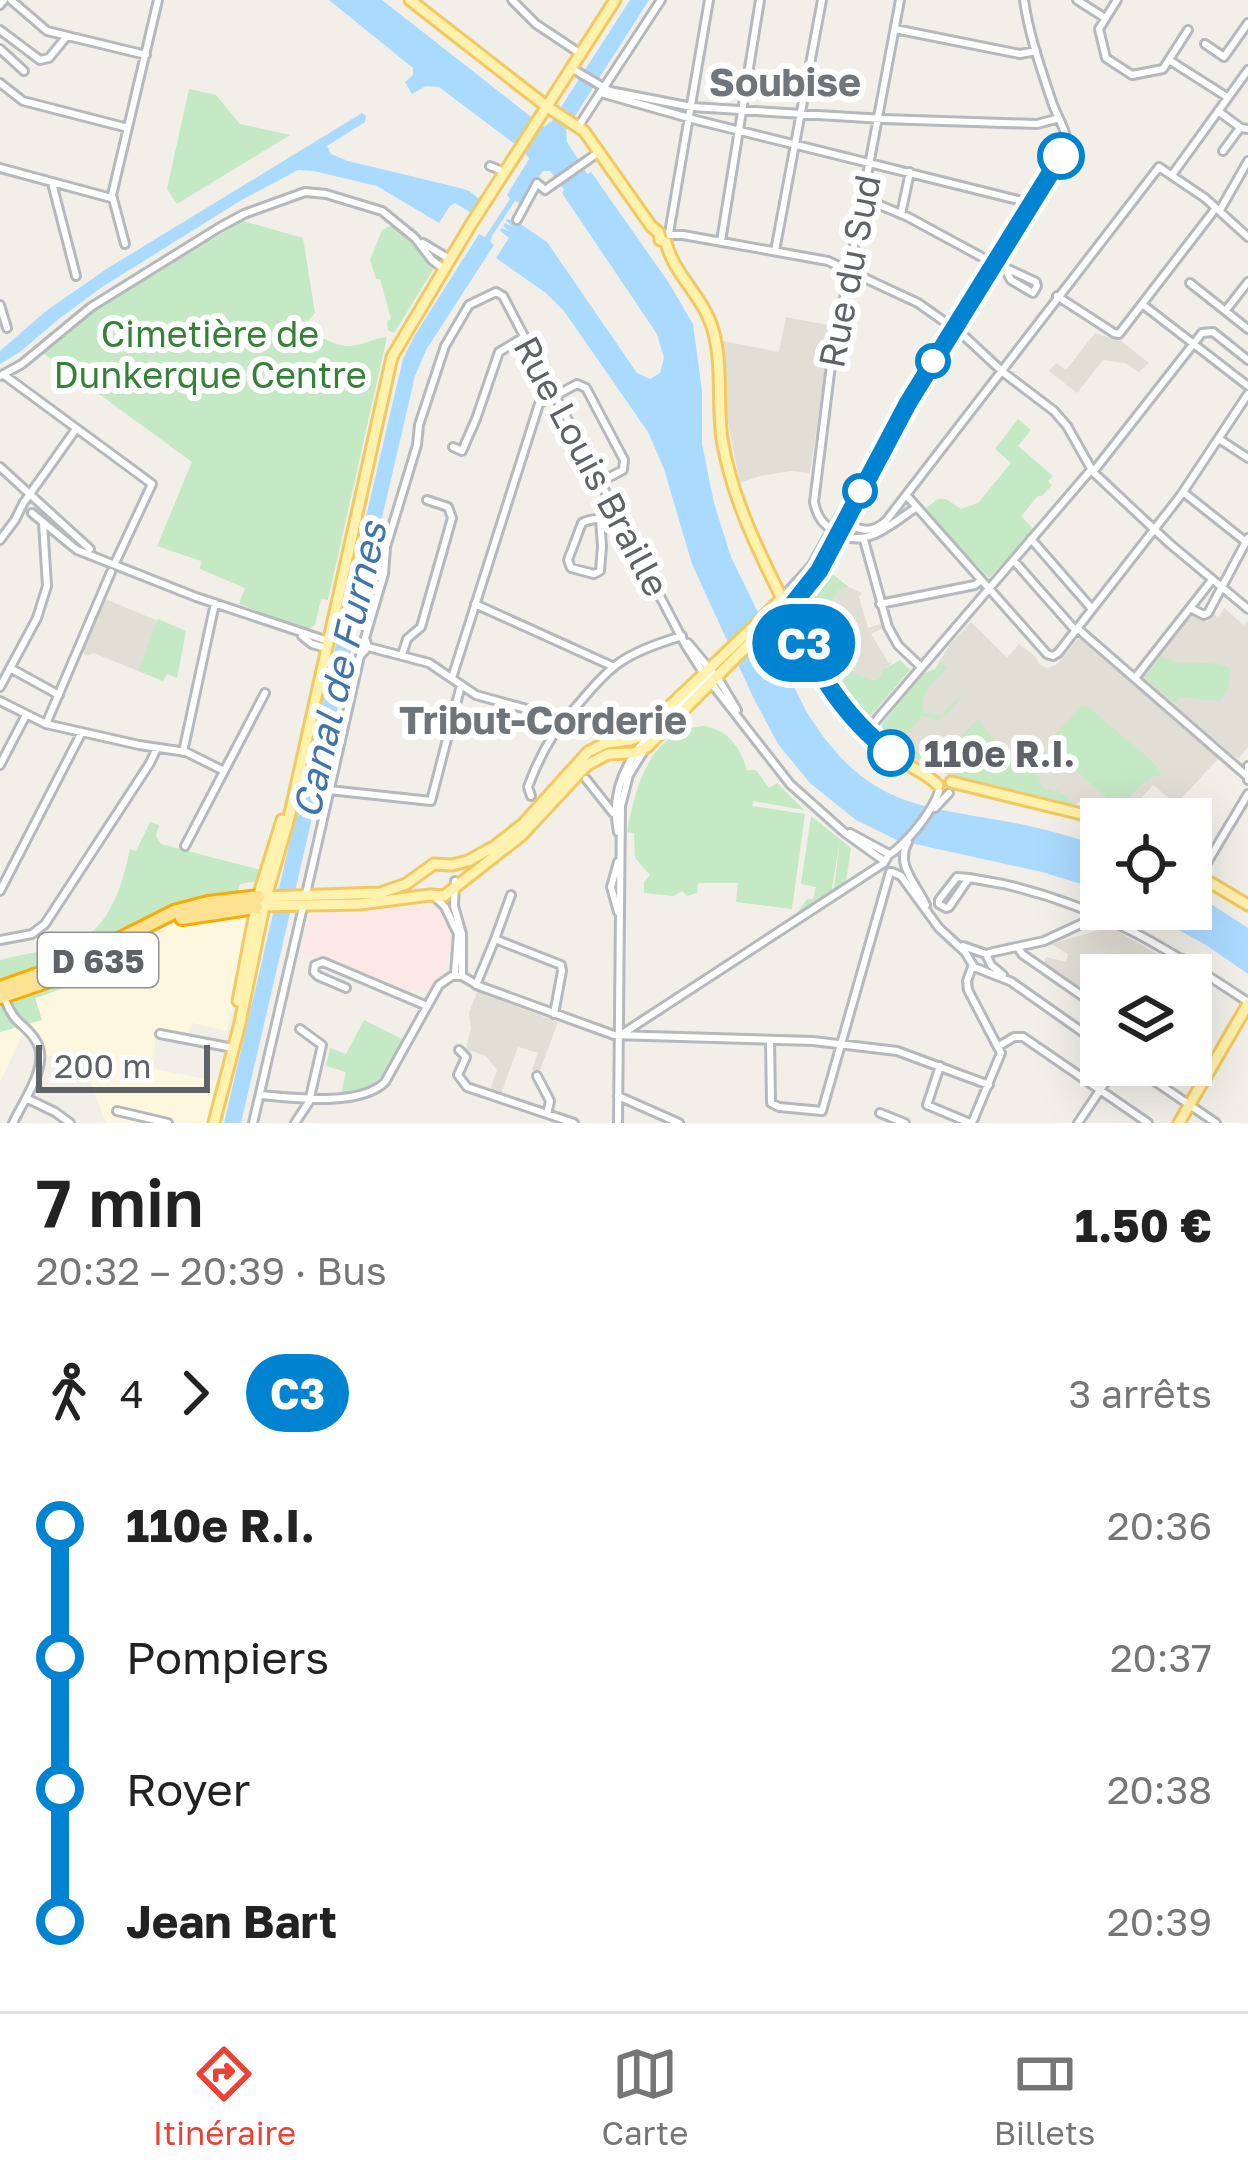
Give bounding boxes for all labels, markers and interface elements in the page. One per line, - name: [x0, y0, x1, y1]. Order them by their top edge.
- district label: Soubise: [709, 58, 861, 105]
- unlabelled marker: [1039, 134, 1083, 178]
- street label: Rue du Sud: [809, 171, 889, 371]
- park label: Cimetière de Dunkerque Centre: [53, 312, 367, 396]
- street label: Rue Louis Braille: [505, 329, 679, 603]
- unlabelled marker: [917, 345, 949, 377]
- unlabelled marker: [844, 475, 876, 507]
- water label: Canal de Furnes: [282, 516, 396, 823]
- line badge: C3: [750, 604, 858, 682]
- text: C3: [776, 618, 832, 668]
- district label: Tribut-Corderie: [399, 696, 687, 743]
- marker: 110e R.I.: [869, 731, 913, 775]
- place label: 110e R.I.: [924, 732, 1075, 775]
- map controls: [1080, 798, 1212, 1086]
- button: locate: [1080, 798, 1212, 930]
- road number: D 635: [38, 933, 158, 987]
- button: layers: [1080, 954, 1212, 1086]
- scale bar: [36, 1039, 210, 1092]
- text: 200 m: [54, 1046, 152, 1085]
- text: 7 min: [36, 1162, 204, 1242]
- text: 1.50 €: [1075, 1198, 1212, 1252]
- text: 20:32 – 20:39 · Bus: [36, 1247, 387, 1294]
- icon: walk: [36, 1360, 102, 1426]
- icon: forward: [162, 1360, 228, 1426]
- text: C3: [270, 1368, 325, 1418]
- text: 4: [120, 1370, 144, 1417]
- text: 3 arrêts: [1068, 1370, 1212, 1417]
- text: 110e R.I.: [126, 1498, 315, 1552]
- text: 20:36: [1107, 1502, 1212, 1549]
- text: Pompiers: [126, 1630, 329, 1684]
- text: 20:37: [1110, 1634, 1212, 1681]
- text: Royer: [126, 1762, 250, 1816]
- text: 20:38: [1107, 1766, 1212, 1813]
- text: Jean Bart: [126, 1894, 337, 1948]
- text: 20:39: [1107, 1898, 1212, 1945]
- tab: Itinéraire: [153, 2041, 296, 2152]
- tab: Carte: [602, 2041, 688, 2152]
- tab: Billets: [994, 2041, 1095, 2152]

